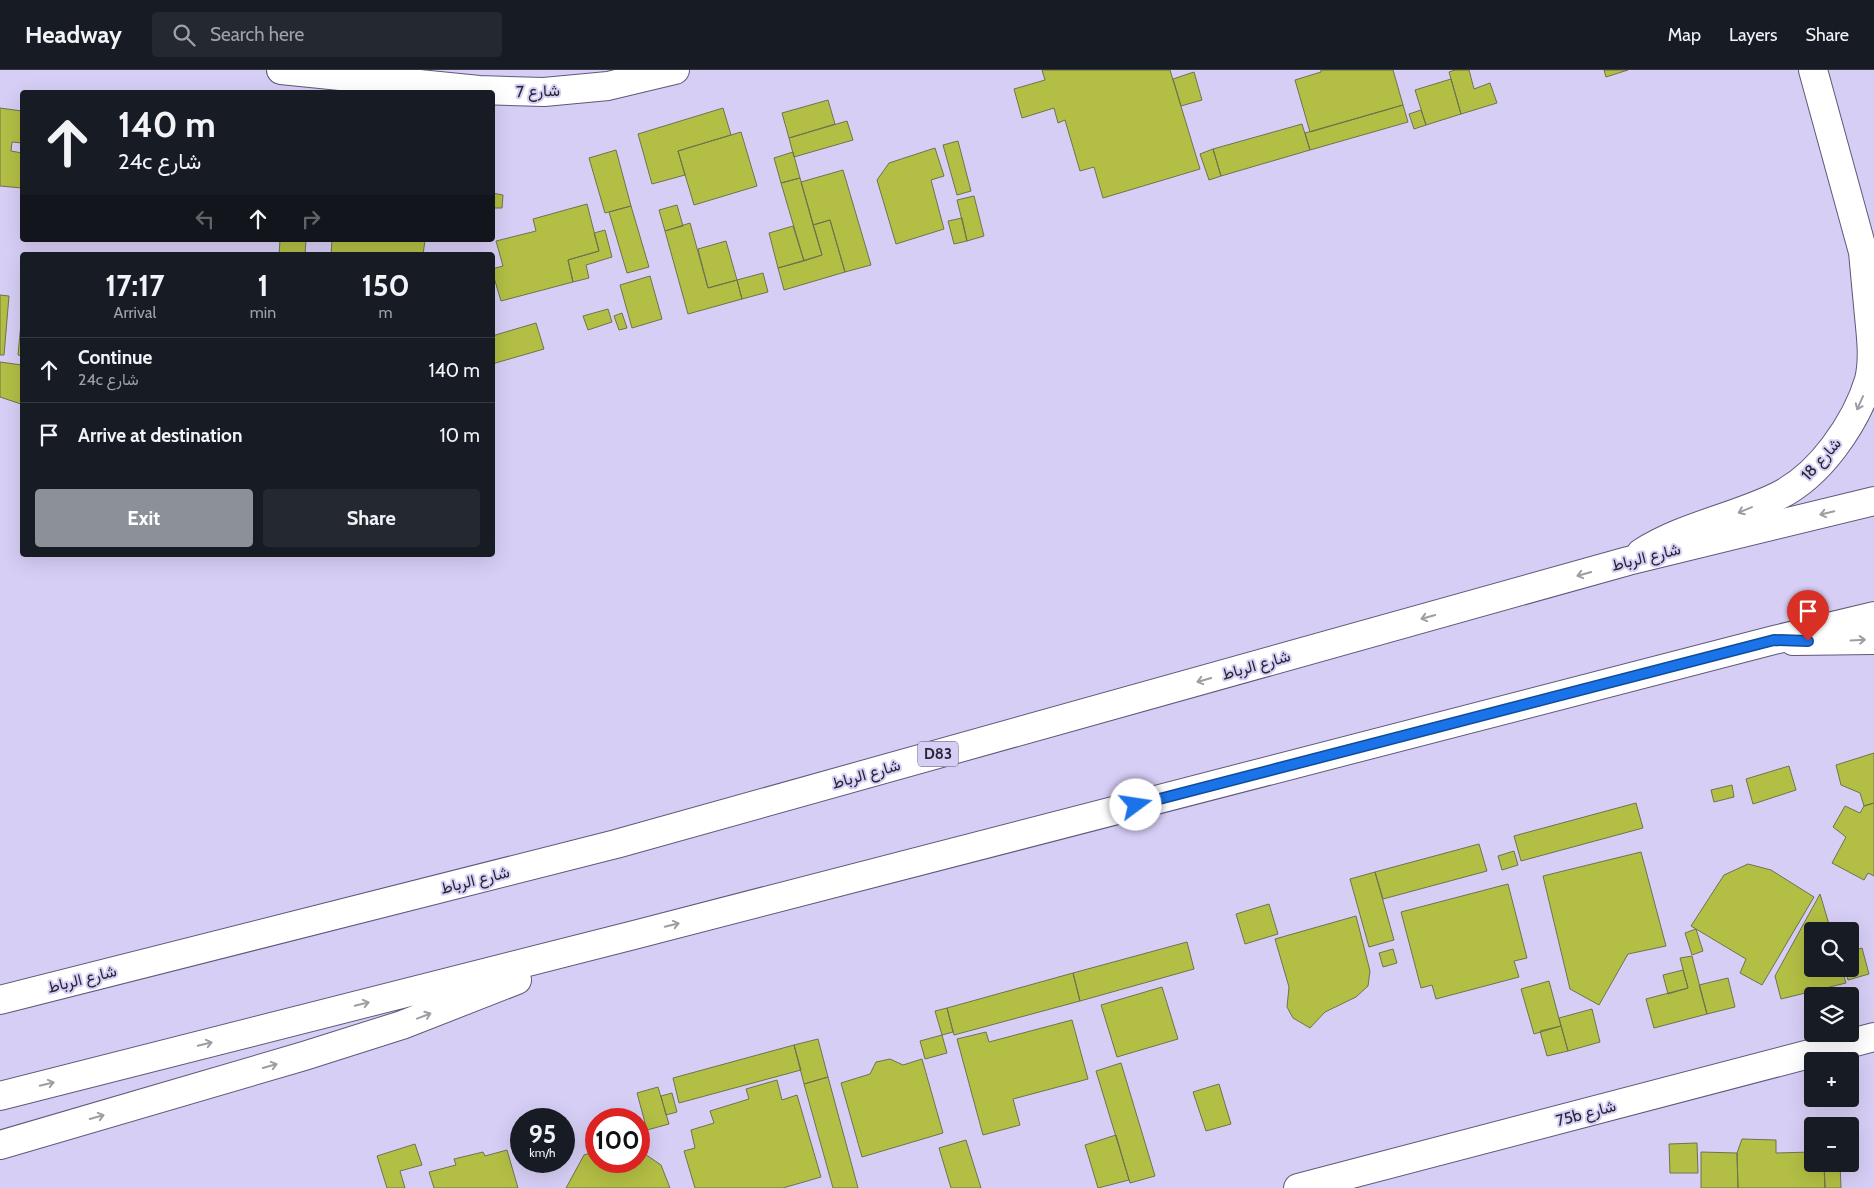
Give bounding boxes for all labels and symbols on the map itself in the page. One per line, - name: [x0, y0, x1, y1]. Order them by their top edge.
- street label: شارع 7: [516, 81, 560, 103]
- one-way arrow: [1854, 395, 1864, 410]
- street label: شارع 18: [1797, 434, 1847, 486]
- one-way arrow: [1738, 506, 1753, 515]
- one-way arrow: [1819, 509, 1835, 518]
- street label: شارع الرباط: [1609, 539, 1683, 577]
- one-way arrow: [1577, 569, 1593, 579]
- pin: [1787, 590, 1829, 641]
- one-way arrow: [1420, 613, 1436, 623]
- one-way arrow: [1850, 636, 1866, 645]
- street label: شارع الرباط: [1219, 646, 1293, 686]
- one-way arrow: [1196, 675, 1212, 685]
- road number: D83: [918, 742, 958, 766]
- street label: شارع الرباط: [829, 755, 903, 795]
- position arrow: [1109, 778, 1161, 830]
- street label: شارع الرباط: [438, 862, 512, 900]
- one-way arrow: [664, 920, 680, 929]
- street label: شارع الرباط: [45, 961, 119, 999]
- one-way arrow: [354, 999, 370, 1008]
- one-way arrow: [416, 1011, 431, 1020]
- one-way arrow: [196, 1039, 212, 1048]
- one-way arrow: [261, 1060, 277, 1070]
- one-way arrow: [39, 1079, 55, 1089]
- street label: 75b شارع: [1554, 1096, 1619, 1132]
- speed limit sign: 100: [585, 1108, 650, 1173]
- one-way arrow: [89, 1111, 105, 1121]

